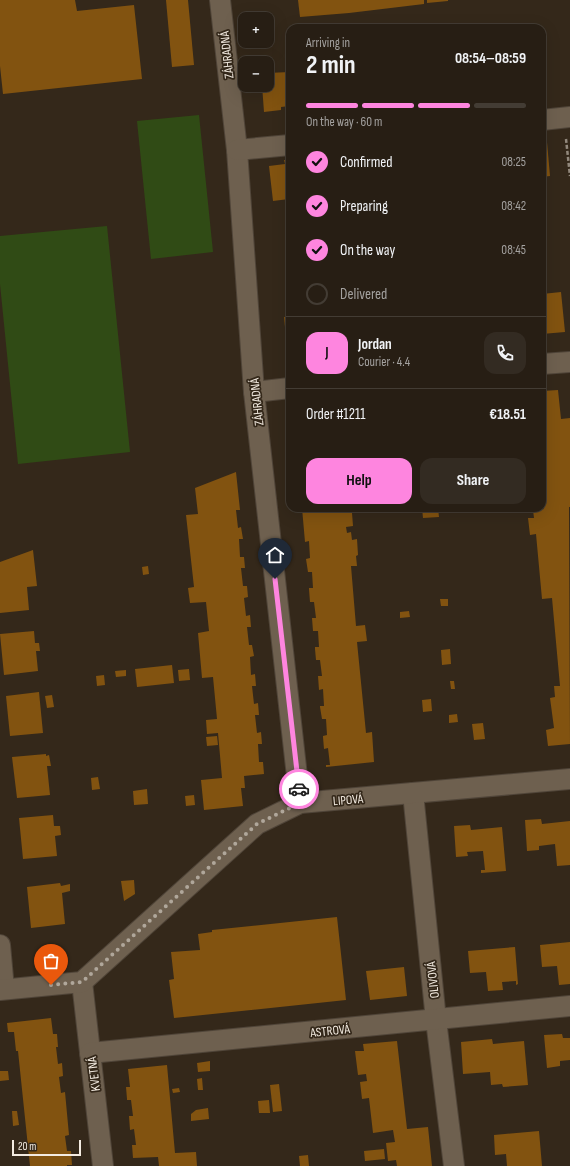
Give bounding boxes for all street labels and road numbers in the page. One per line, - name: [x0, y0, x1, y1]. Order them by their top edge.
- street label: ZÁHRADNÁ: [217, 30, 237, 79]
- street label: ZÁHRADNÁ: [247, 377, 267, 426]
- street label: LIPOVÁ: [332, 791, 364, 809]
- street label: OLIVOVÁ: [423, 960, 443, 999]
- street label: ASTROVÁ: [309, 1021, 351, 1041]
- street label: KVETNÁ: [84, 1055, 104, 1092]

